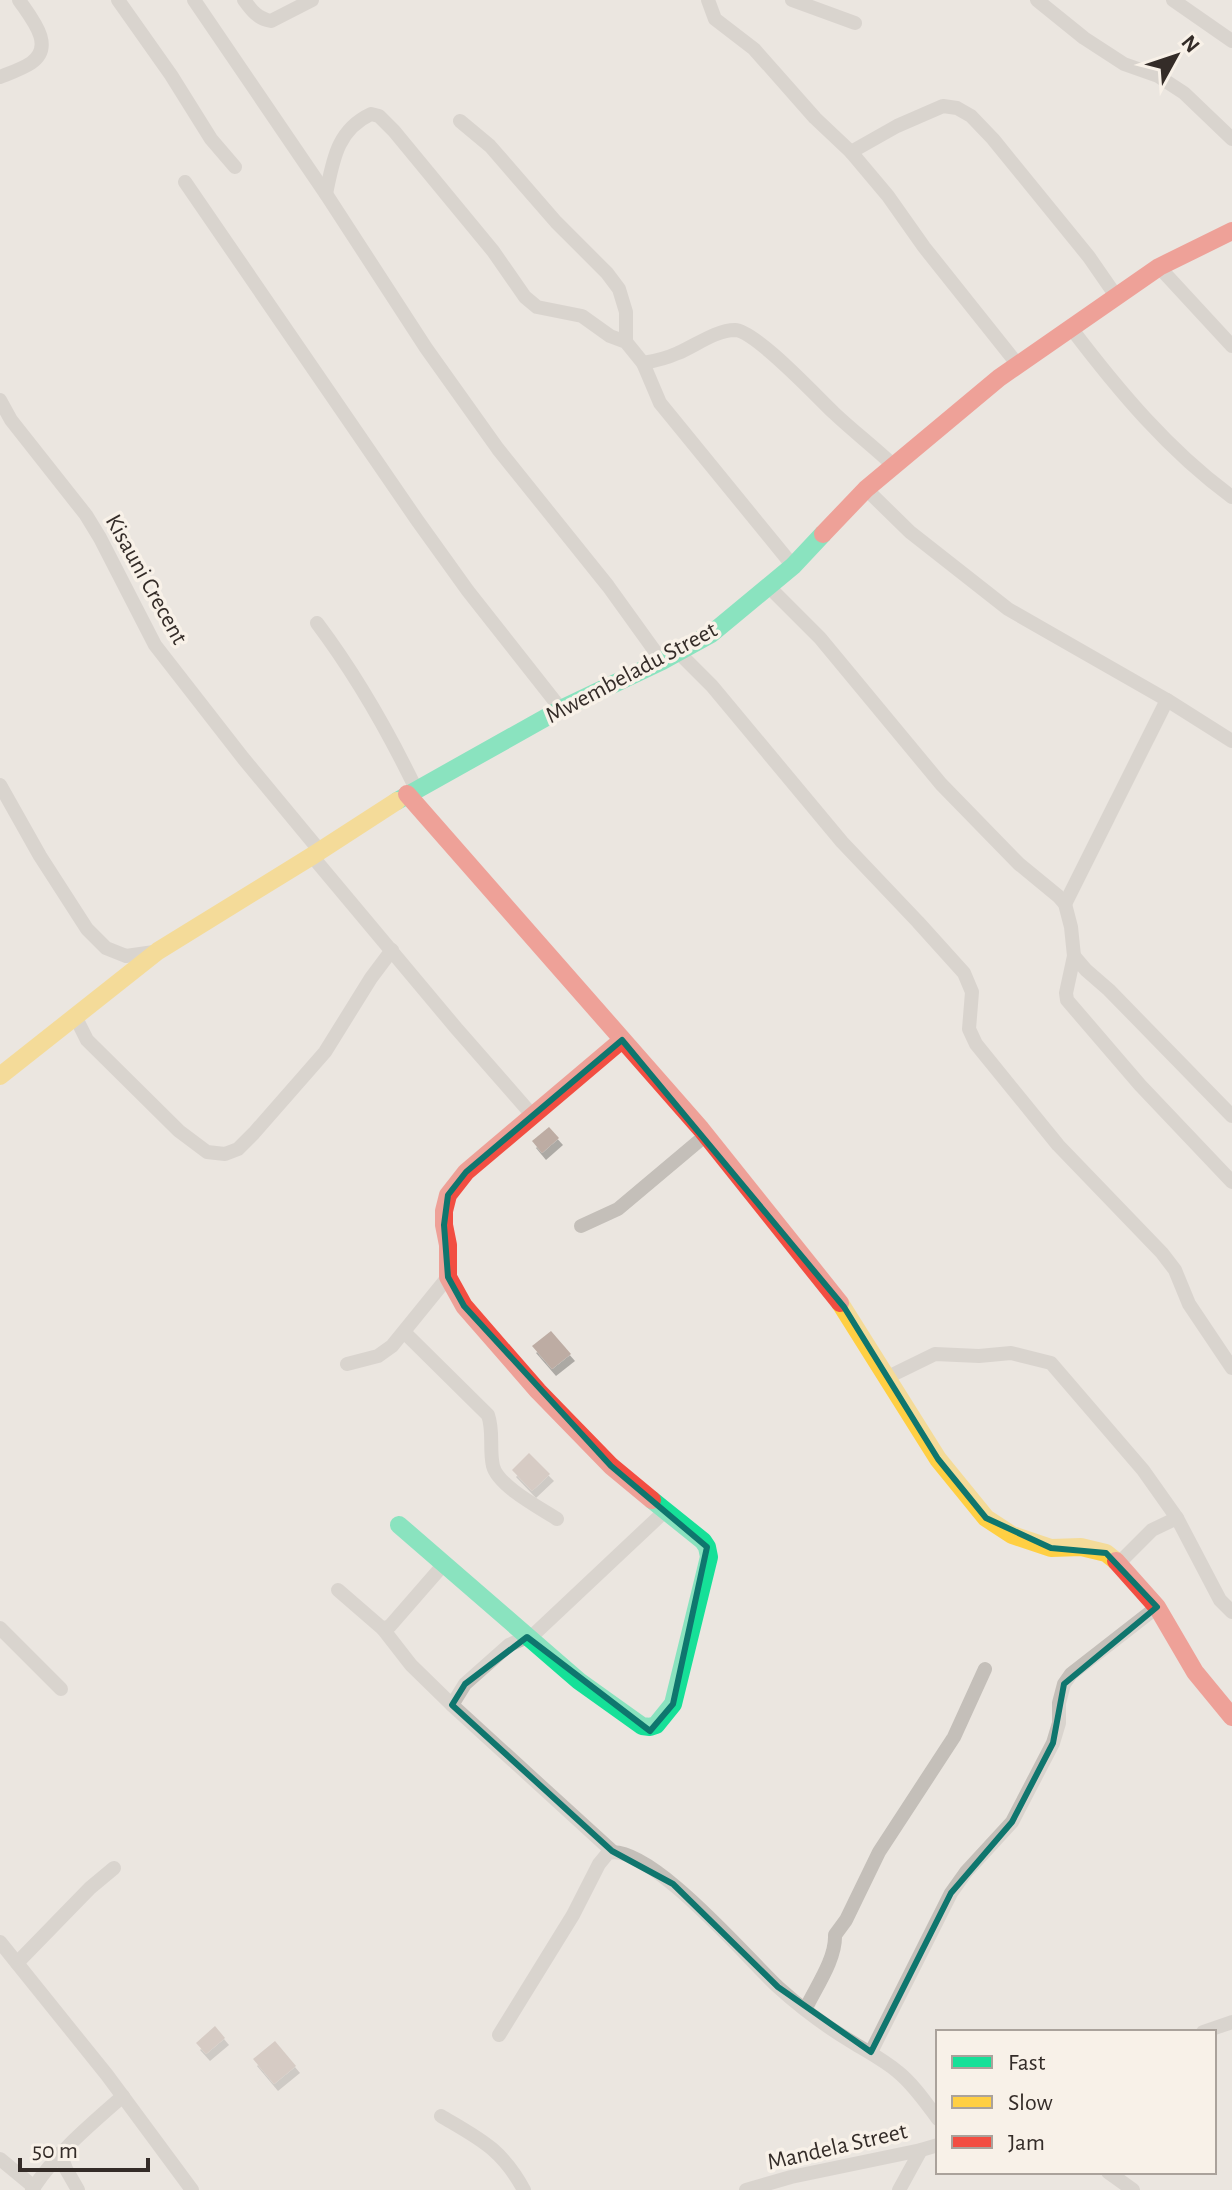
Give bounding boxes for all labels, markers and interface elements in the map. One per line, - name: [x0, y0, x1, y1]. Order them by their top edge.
- north arrow: [1136, 16, 1216, 96]
- text: N: [1177, 31, 1204, 57]
- street label: Kisauni Crecent: [101, 511, 192, 649]
- street label: Mwembeladu Street: [542, 618, 721, 728]
- legend: [936, 2030, 1216, 2174]
- text: Fast: [1008, 2051, 1046, 2075]
- text: Slow: [1008, 2091, 1053, 2115]
- street label: Mandela Street: [765, 2119, 910, 2175]
- scale bar: [20, 2122, 148, 2172]
- text: Jam: [1008, 2131, 1045, 2155]
- text: 50 m: [32, 2139, 78, 2163]

